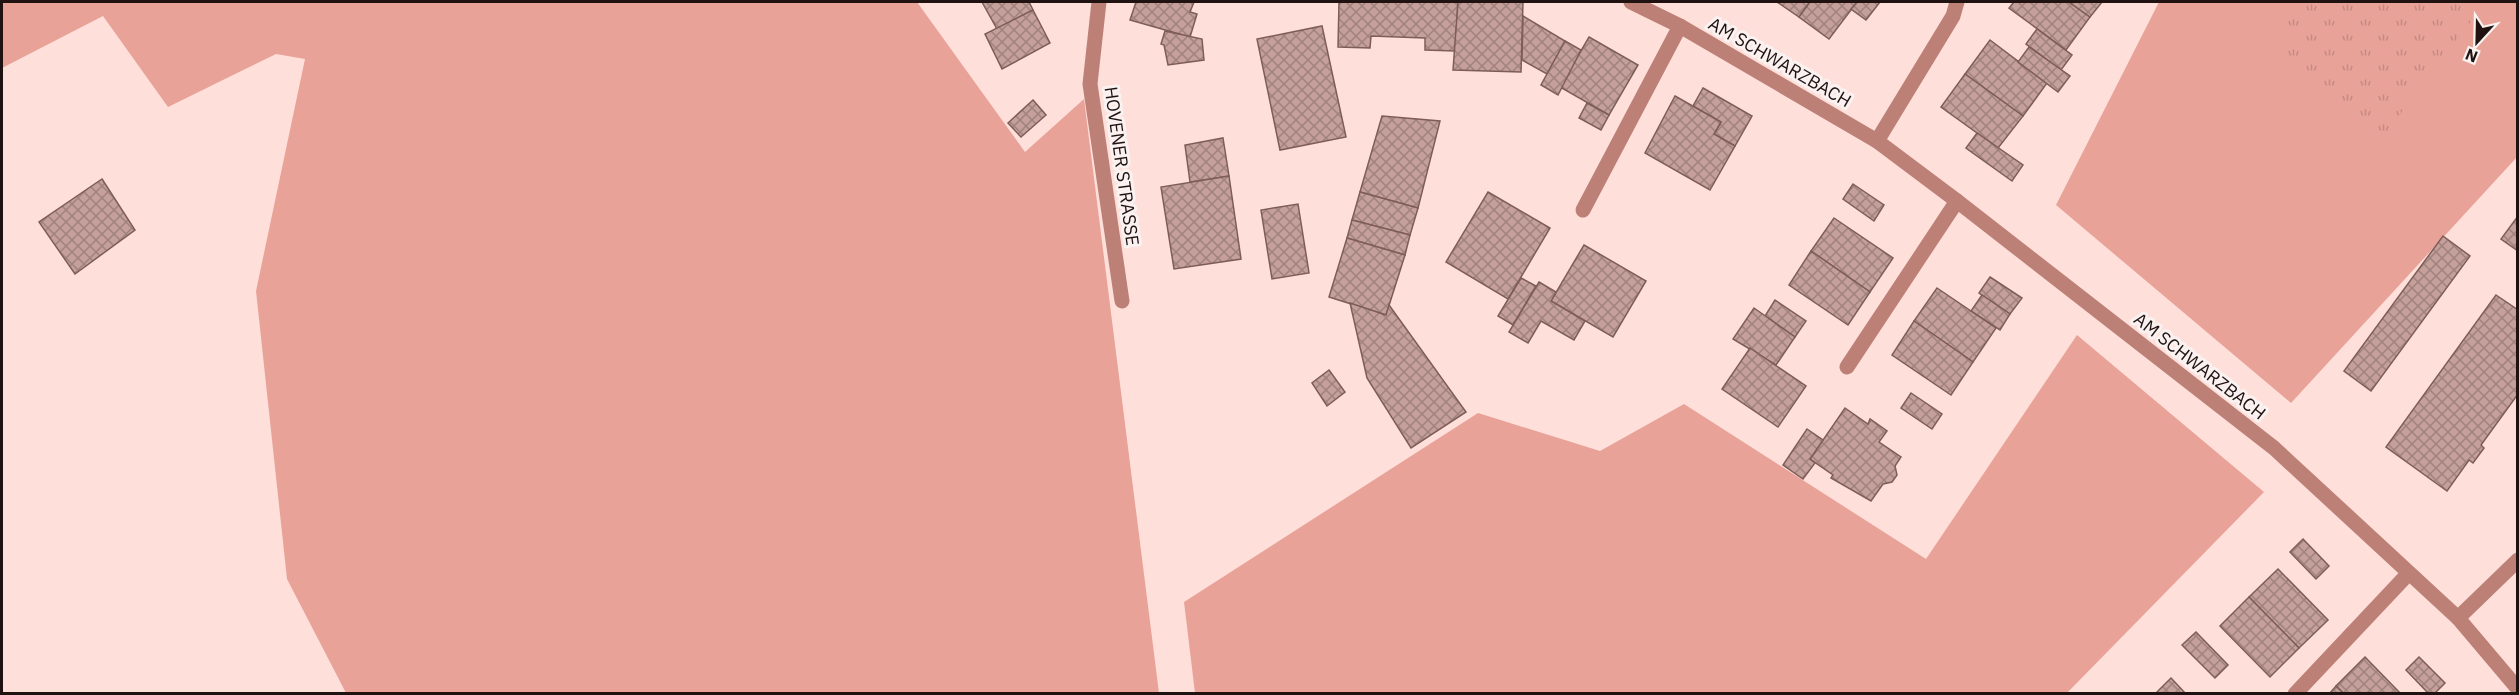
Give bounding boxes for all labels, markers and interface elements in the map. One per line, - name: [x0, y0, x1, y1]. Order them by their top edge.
- street label: AM SCHWARZBACH: [1705, 12, 1855, 112]
- north arrow: [2447, 12, 2507, 72]
- text: N: [2462, 44, 2481, 67]
- street label: HOVENER STRASSE: [1099, 85, 1145, 247]
- street label: AM SCHWARZBACH: [2129, 307, 2271, 425]

